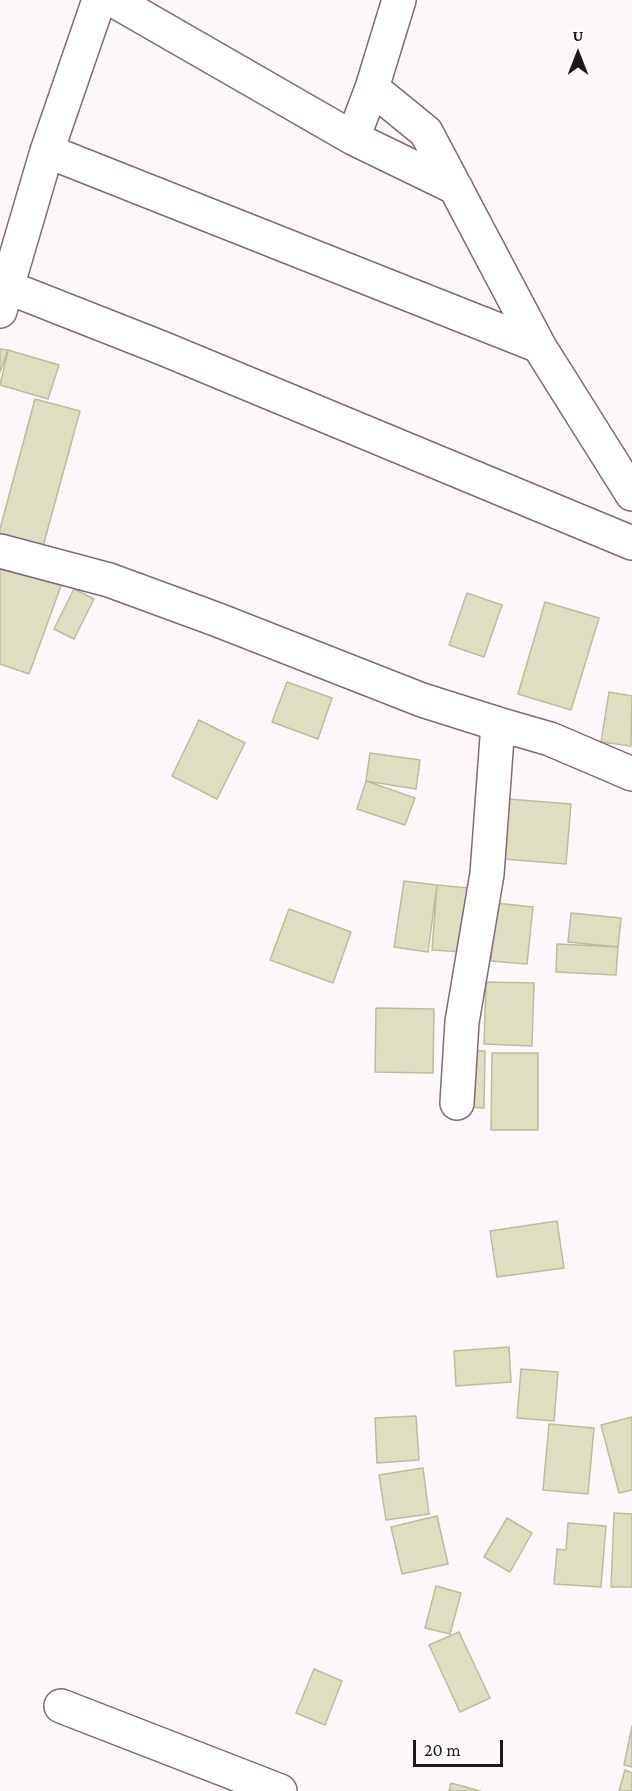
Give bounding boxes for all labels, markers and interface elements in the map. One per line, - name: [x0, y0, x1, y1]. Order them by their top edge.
- north arrow: [548, 24, 608, 84]
- text: U: [573, 27, 583, 44]
- scale bar: [416, 1728, 506, 1766]
- text: 20 m: [424, 1740, 461, 1760]

